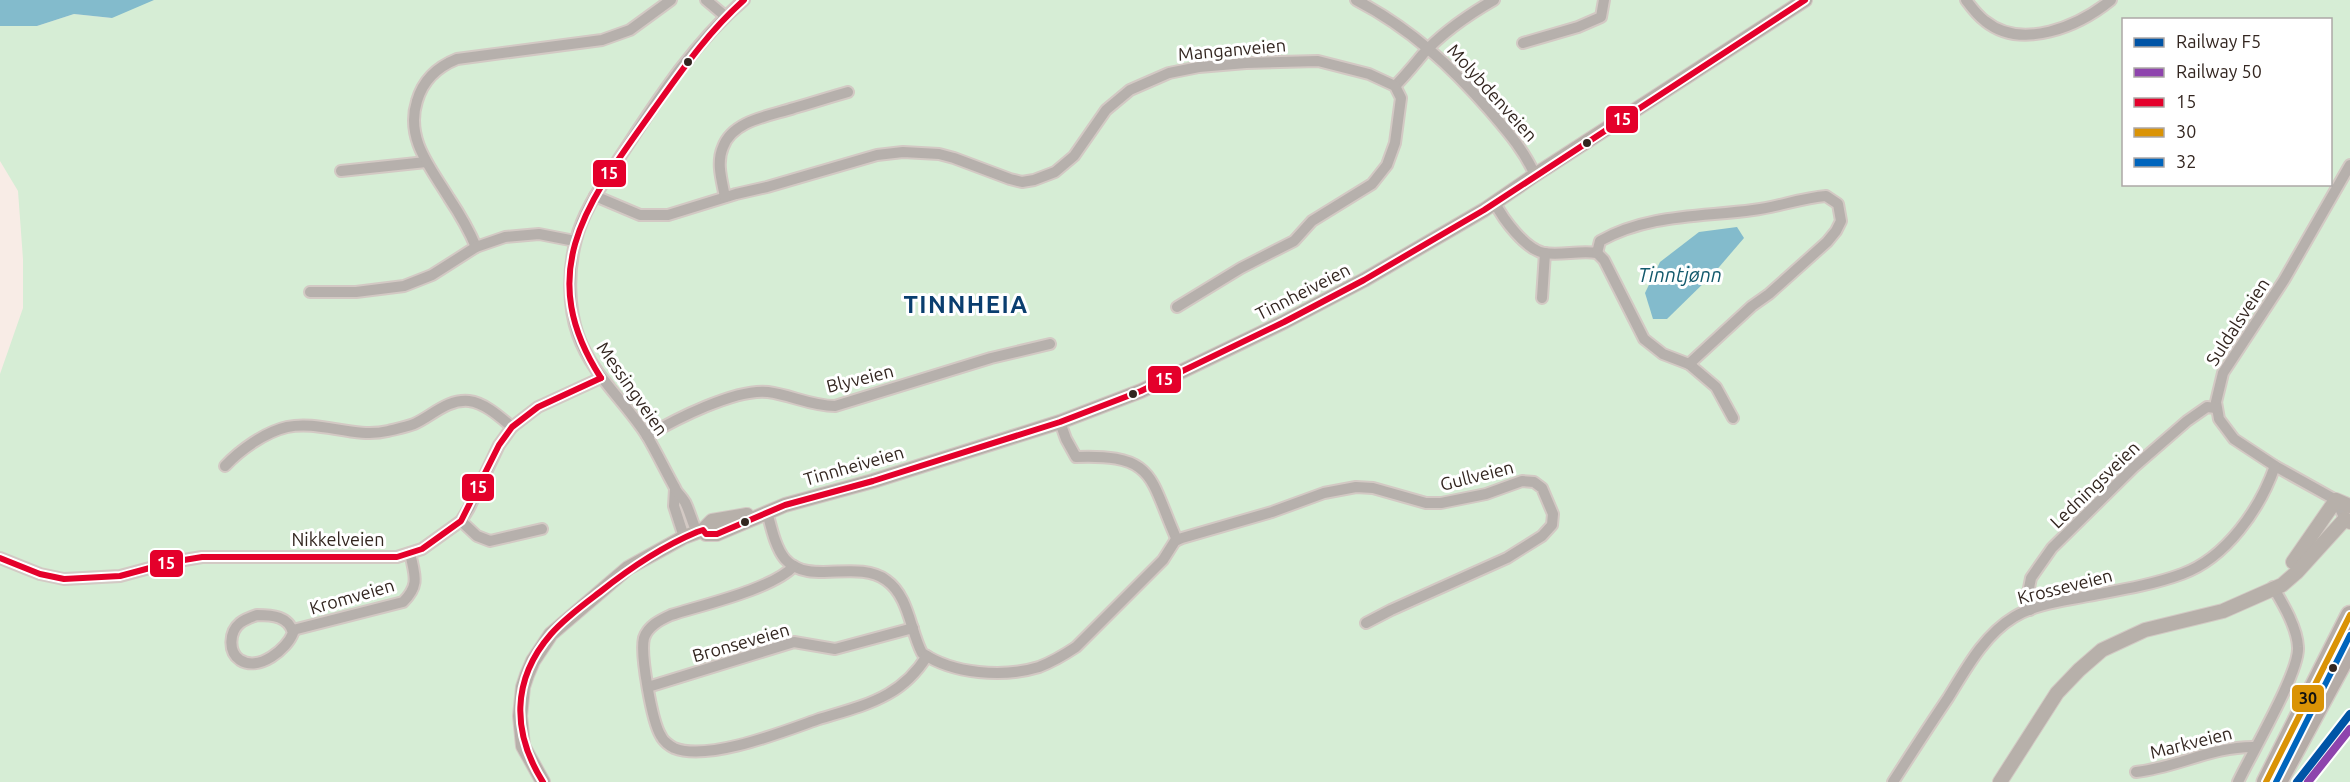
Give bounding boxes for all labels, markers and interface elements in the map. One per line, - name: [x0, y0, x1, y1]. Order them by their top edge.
- legend: [2122, 18, 2332, 186]
- text: Railway F5: [2176, 31, 2261, 51]
- street label: Manganveien: [1177, 34, 1287, 64]
- street label: Molybdenveien: [1444, 40, 1542, 145]
- unlabelled marker: [682, 56, 694, 68]
- text: Railway 50: [2176, 61, 2262, 81]
- text: 15: [2176, 91, 2196, 111]
- line badge: 15: [1605, 105, 1639, 134]
- text: 15: [1613, 110, 1631, 128]
- text: 30: [2176, 121, 2196, 141]
- unlabelled marker: [1581, 137, 1593, 149]
- text: 32: [2176, 151, 2196, 171]
- line badge: 15: [592, 159, 627, 188]
- text: 15: [600, 164, 618, 182]
- street label: Tinnheiveien: [1252, 259, 1353, 323]
- water label: Tinntjønn: [1638, 263, 1722, 286]
- street label: Suldalsveien: [2202, 274, 2273, 369]
- district label: TINNHEIA: [903, 291, 1029, 318]
- street label: Messingveien: [593, 338, 672, 439]
- street label: Blyveien: [824, 360, 895, 396]
- line badge: 15: [1147, 365, 1182, 394]
- text: 15: [1155, 370, 1173, 388]
- unlabelled marker: [1127, 388, 1139, 400]
- street label: Ledningsveien: [2046, 437, 2143, 532]
- street label: Tinnheiveien: [801, 441, 906, 489]
- street label: Gullveien: [1438, 456, 1516, 494]
- line badge: 15: [461, 473, 495, 502]
- text: 15: [469, 478, 487, 496]
- unlabelled marker: [739, 516, 751, 528]
- street label: Nikkelveien: [291, 529, 385, 549]
- line badge: 15: [149, 549, 184, 578]
- text: 15: [157, 554, 175, 572]
- street label: Krosseveien: [2015, 565, 2114, 607]
- street label: Kromveien: [307, 574, 396, 618]
- street label: Bronseveien: [690, 619, 792, 665]
- unlabelled marker: [2327, 662, 2339, 674]
- line badge: 30: [2291, 684, 2325, 713]
- text: 30: [2299, 689, 2317, 707]
- street label: Markveien: [2148, 722, 2234, 762]

